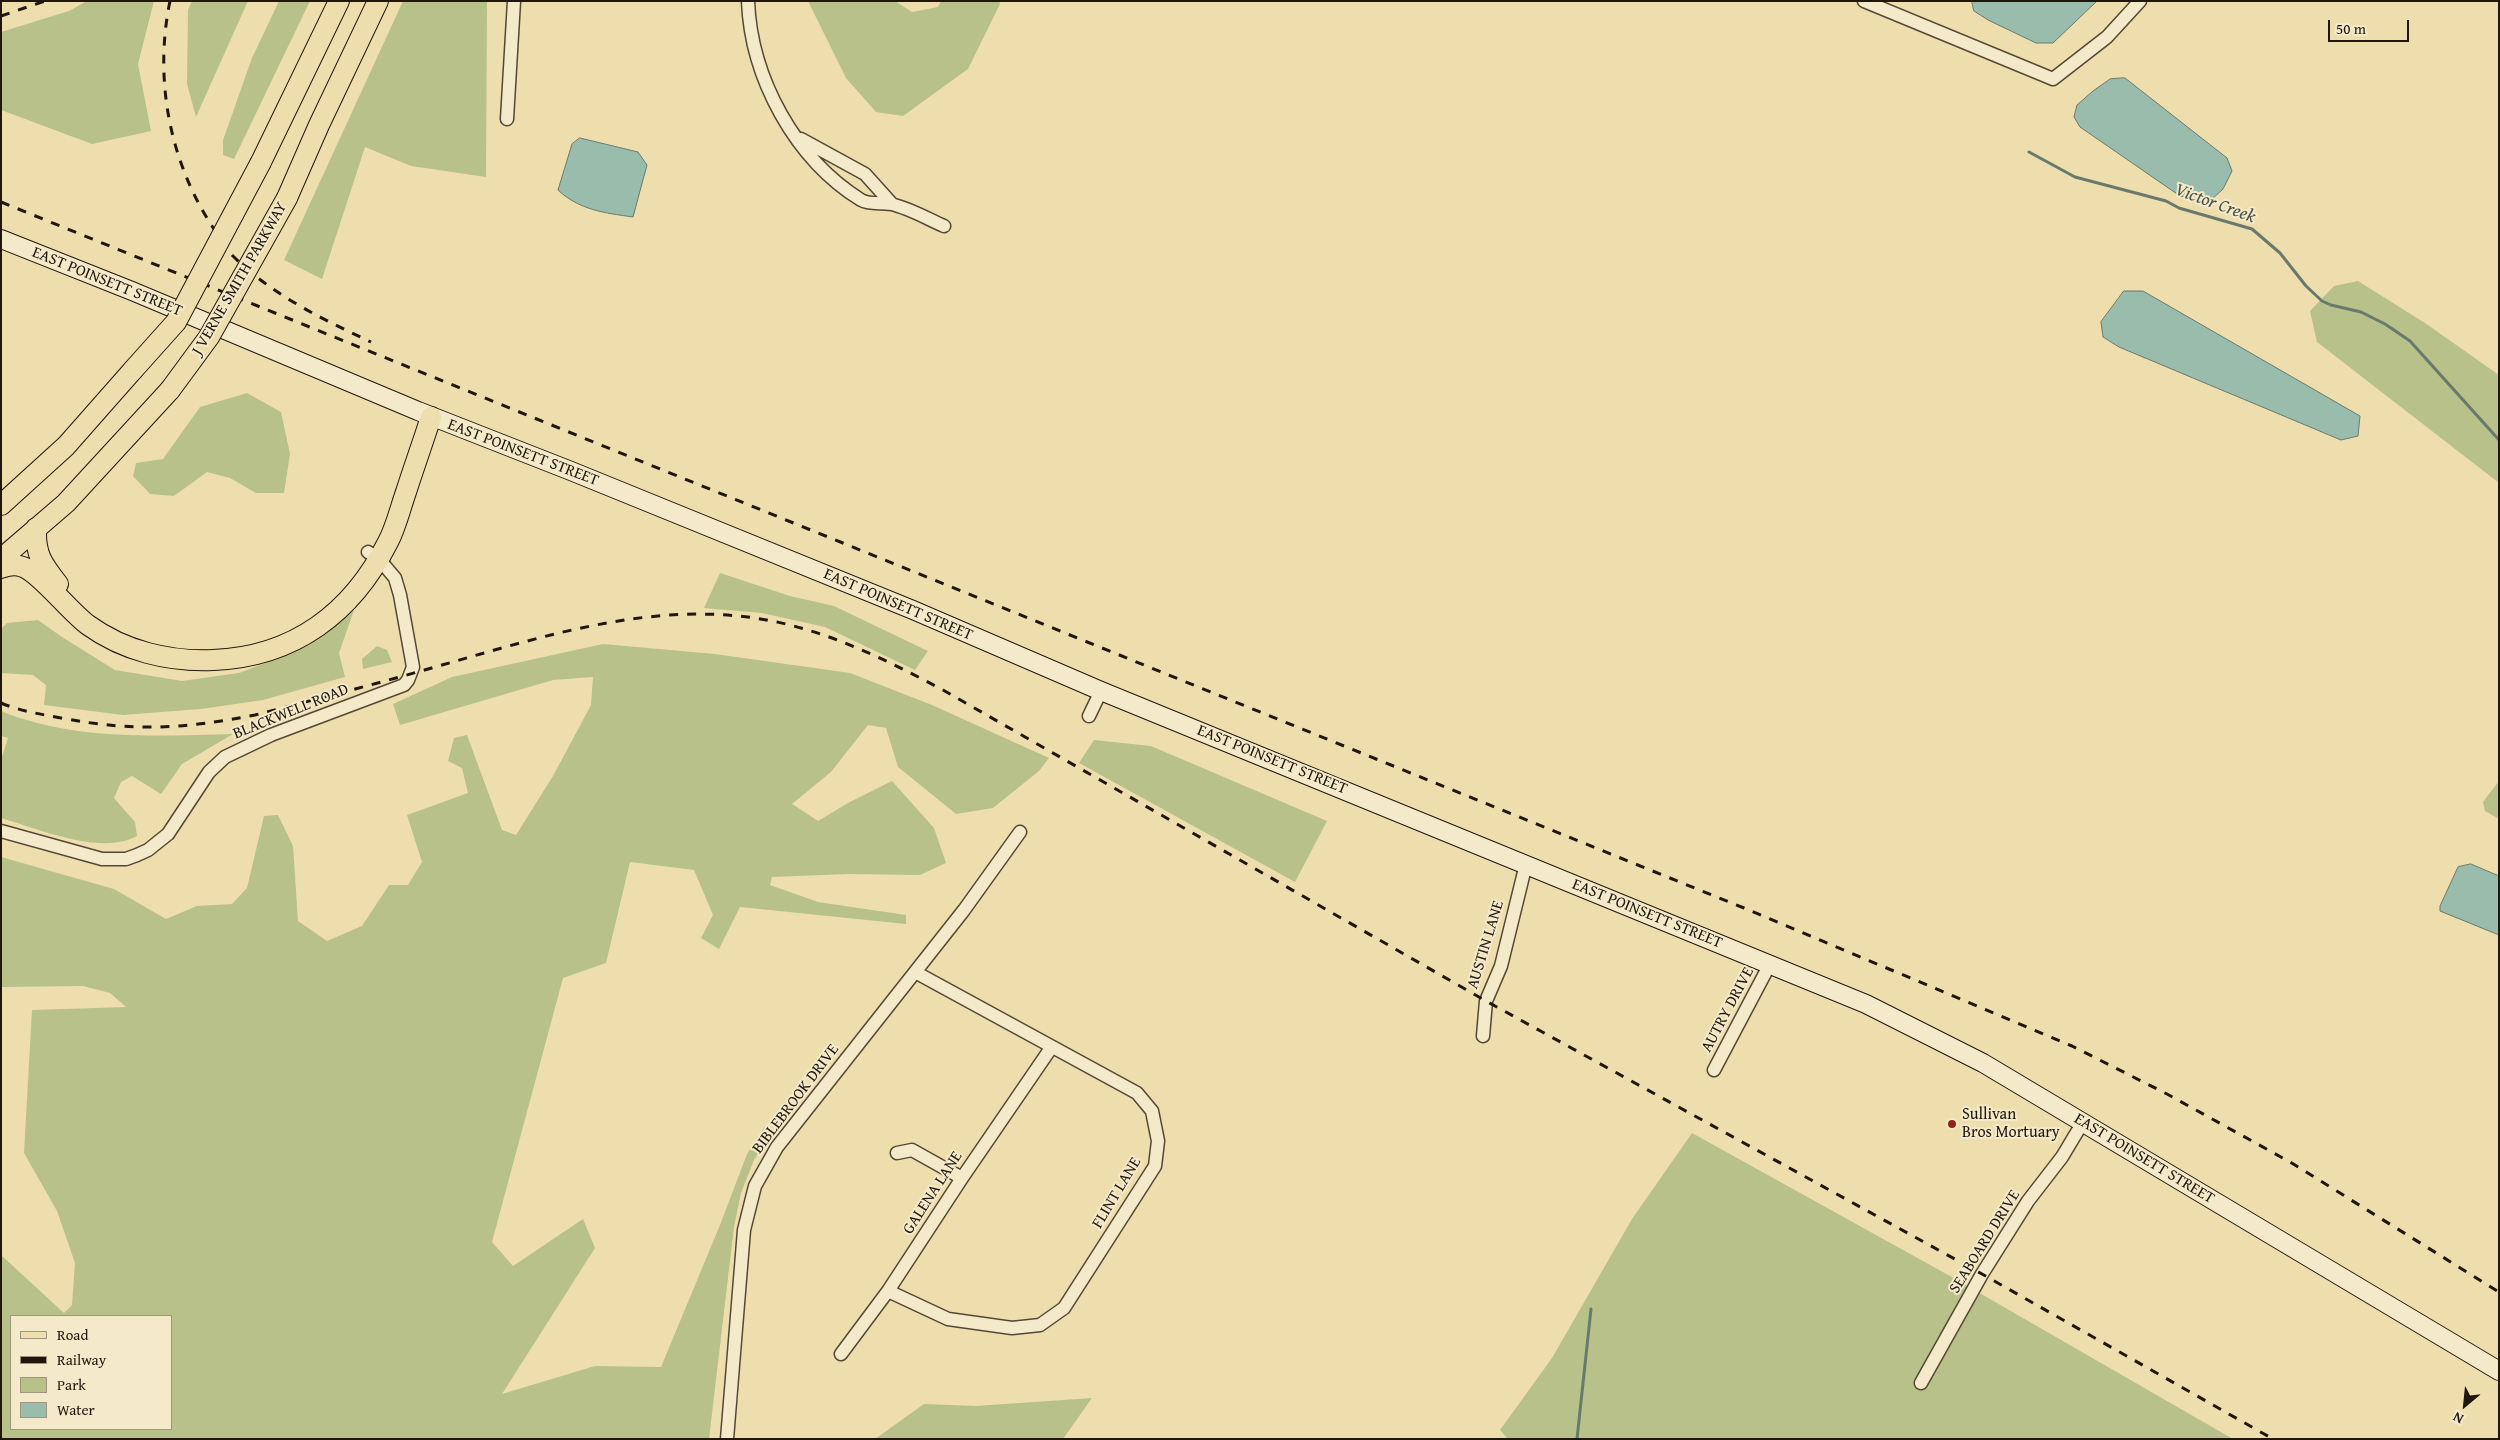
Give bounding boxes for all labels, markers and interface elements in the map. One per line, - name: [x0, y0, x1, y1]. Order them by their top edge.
- scale bar: [2330, 10, 2411, 42]
- text: 50 m: [2336, 18, 2366, 39]
- water label: Victor Creek: [2172, 179, 2258, 229]
- street label: J VERNE SMITH PARKWAY: [188, 199, 292, 359]
- street label: EAST POINSETT STREET: [29, 243, 185, 321]
- street label: EAST POINSETT STREET: [445, 415, 601, 491]
- street label: EAST POINSETT STREET: [820, 565, 976, 645]
- street label: BLACKWELL ROAD: [230, 680, 352, 744]
- street label: EAST POINSETT STREET: [1194, 721, 1350, 799]
- street label: EAST POINSETT STREET: [1569, 875, 1725, 953]
- street label: AUSTIN LANE: [1463, 899, 1509, 991]
- street label: AUTRY DRIVE: [1698, 964, 1758, 1056]
- street label: BIBLEBROOK DRIVE: [749, 1040, 843, 1158]
- place label: Sullivan Bros Mortuary: [1962, 1105, 2060, 1143]
- street label: EAST POINSETT STREET: [2070, 1109, 2218, 1209]
- marker: Sullivan Bros Mortuary: [1946, 1118, 1958, 1130]
- street label: GALENA LANE: [899, 1148, 967, 1238]
- street label: FLINT LANE: [1088, 1154, 1146, 1232]
- street label: SEABOARD DRIVE: [1945, 1187, 2025, 1297]
- legend: [10, 1315, 172, 1430]
- text: Road: [57, 1324, 88, 1345]
- text: Railway: [57, 1349, 106, 1370]
- text: Park: [57, 1374, 86, 1395]
- north arrow: [2440, 1380, 2490, 1430]
- text: Water: [57, 1399, 95, 1420]
- text: N: [2449, 1407, 2467, 1429]

